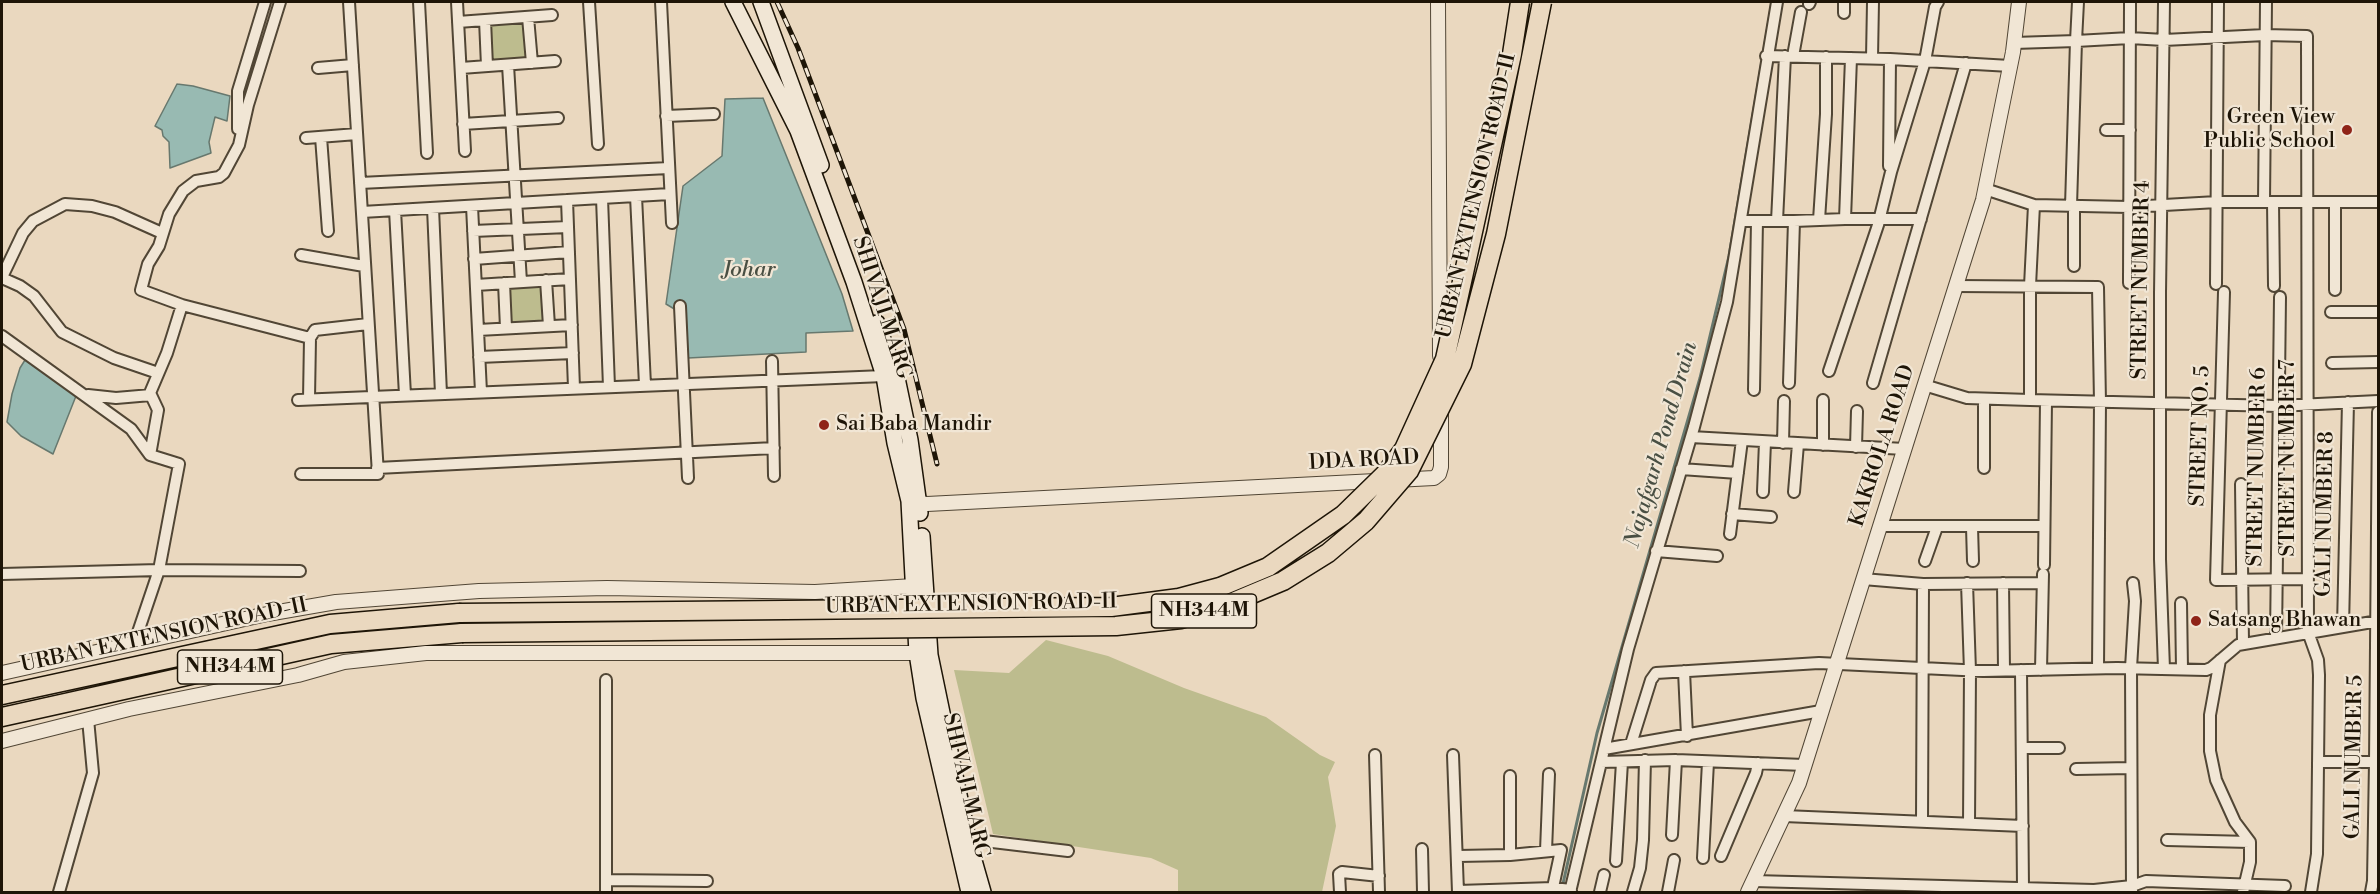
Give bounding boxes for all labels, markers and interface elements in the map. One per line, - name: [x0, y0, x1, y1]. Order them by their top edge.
- street label: URBAN EXTENSION ROAD-II: [1432, 51, 1522, 341]
- place label: Green View Public School: [2204, 105, 2335, 155]
- marker: Green View Public School: [2340, 123, 2354, 137]
- street label: STREET NUMBER 4: [2128, 180, 2156, 380]
- street label: SHIVAJI MARG: [846, 233, 916, 383]
- water label: Johar: [722, 258, 776, 284]
- water label: Najafgarh Pond Drain: [1620, 339, 1704, 551]
- street label: STREET NUMBER 7: [2276, 359, 2302, 557]
- street label: KAKROLA ROAD: [1845, 362, 1921, 530]
- street label: STREET NO. 5: [2186, 365, 2216, 507]
- street label: STREET NUMBER 6: [2244, 367, 2272, 567]
- place label: Sai Baba Mandir: [836, 412, 992, 438]
- marker: Sai Baba Mandir: [817, 418, 831, 432]
- street label: GALI NUMBER 8: [2312, 431, 2340, 597]
- street label: DDA ROAD: [1308, 446, 1420, 476]
- street label: URBAN EXTENSION ROAD-II: [825, 590, 1117, 620]
- street label: URBAN EXTENSION ROAD-II: [18, 593, 310, 679]
- road number: NH344M: [1152, 594, 1256, 628]
- place label: Satsang Bhawan: [2208, 608, 2361, 634]
- marker: Satsang Bhawan: [2189, 614, 2203, 628]
- road number: NH344M: [178, 650, 282, 684]
- street label: GALI NUMBER 5: [2341, 675, 2369, 839]
- street label: SHIVAJI MARG: [936, 711, 994, 861]

